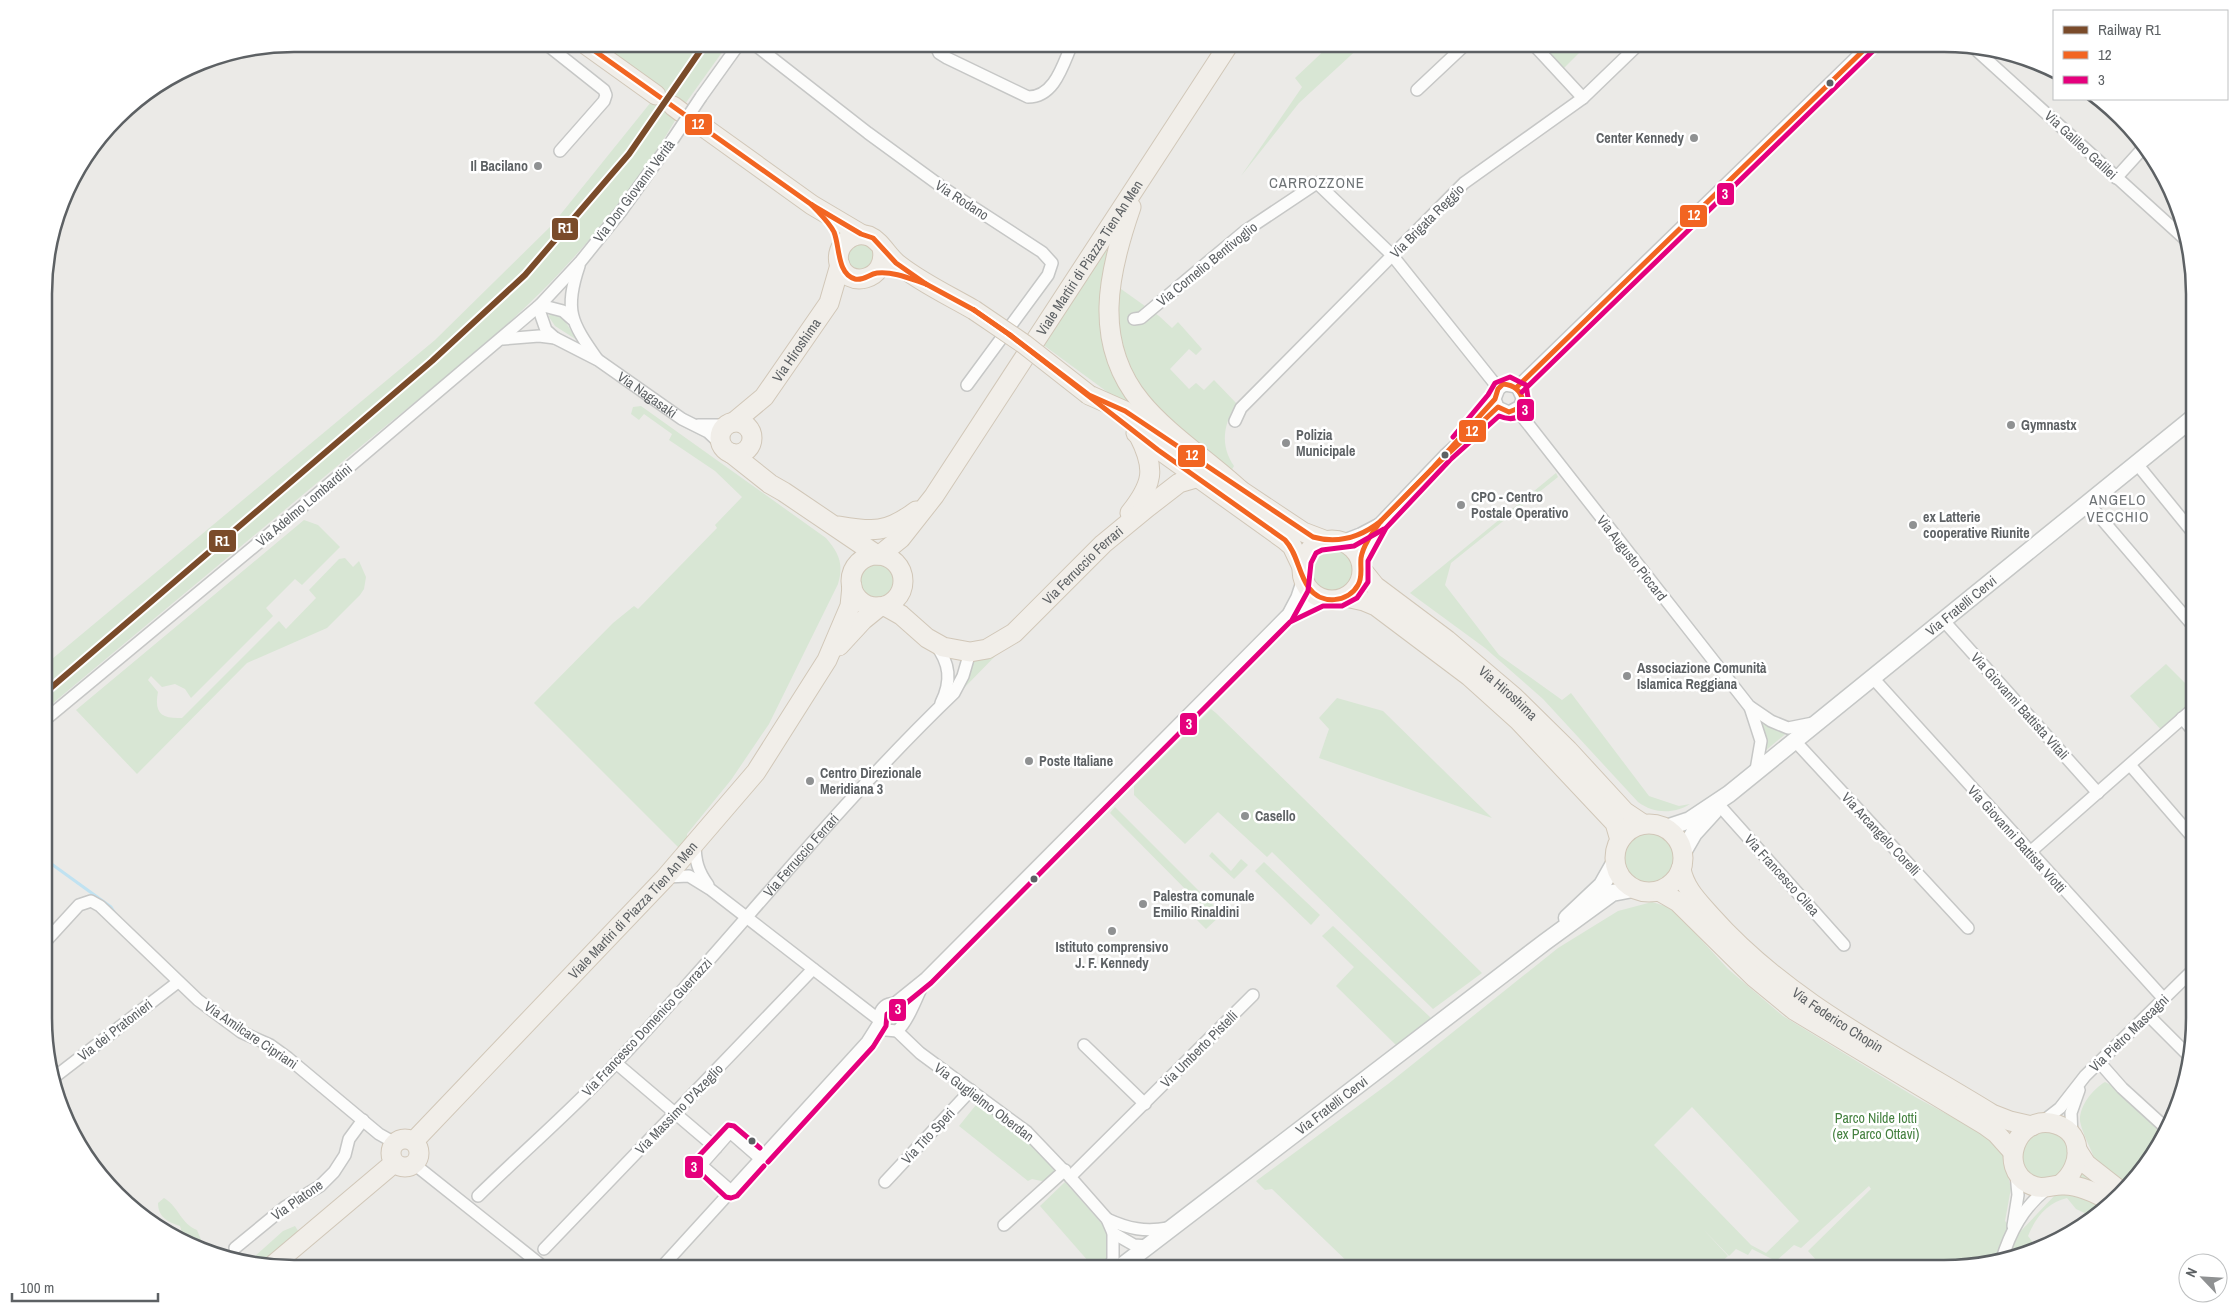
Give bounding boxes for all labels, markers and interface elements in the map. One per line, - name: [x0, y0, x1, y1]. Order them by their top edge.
- legend: [2053, 10, 2228, 100]
- text: Railway R1: [2098, 19, 2161, 40]
- text: 12: [2098, 44, 2112, 65]
- text: 3: [2098, 69, 2105, 90]
- unlabelled marker: [1825, 78, 1835, 88]
- street label: Via Galileo Galilei: [2041, 107, 2121, 183]
- line badge: 12: [684, 113, 713, 136]
- text: 12: [692, 115, 704, 133]
- place label: Center Kennedy: [1596, 129, 1685, 147]
- marker: Center Kennedy: [1688, 132, 1700, 144]
- street label: Via Don Giovanni Verità: [589, 135, 679, 246]
- place label: Il Bacilano: [471, 157, 528, 175]
- marker: Il Bacilano: [532, 160, 544, 172]
- district label: CARROZZONE: [1269, 172, 1365, 193]
- street label: Via Rodano: [932, 176, 992, 224]
- street label: Viale Martiri di Piazza Tien An Men: [1032, 177, 1147, 339]
- street label: Via Brigata Reggio: [1386, 180, 1468, 262]
- line badge: 3: [1716, 182, 1735, 206]
- text: 3: [1722, 185, 1728, 203]
- line badge: 12: [1679, 204, 1708, 228]
- text: 12: [1688, 206, 1700, 224]
- line badge: R1: [551, 217, 579, 241]
- street label: Via Cornelio Bentivoglio: [1153, 218, 1261, 310]
- text: R1: [558, 219, 573, 237]
- street label: Via Hiroshima: [768, 314, 825, 385]
- street label: Via Nagasaki: [614, 368, 681, 422]
- line badge: 3: [1516, 398, 1535, 422]
- text: 3: [1522, 401, 1528, 419]
- place label: Gymnastx: [2021, 416, 2077, 434]
- line badge: 12: [1458, 419, 1487, 443]
- marker: Gymnastx: [2005, 419, 2017, 431]
- text: 12: [1466, 422, 1478, 440]
- place label: Polizia Municipale: [1296, 426, 1355, 460]
- marker: Polizia Municipale: [1280, 437, 1292, 449]
- line badge: 12: [1177, 444, 1206, 468]
- text: 12: [1186, 446, 1198, 464]
- unlabelled marker: [1440, 450, 1450, 460]
- street label: Via Adelmo Lombardini: [252, 460, 356, 550]
- place label: CPO - Centro Postale Operativo: [1471, 488, 1569, 522]
- district label: ANGELO VECCHIO: [2086, 489, 2150, 527]
- marker: CPO - Centro Postale Operativo: [1455, 499, 1467, 511]
- place label: ex Latterie cooperative Riunite: [1923, 508, 2030, 542]
- street label: Via Augusto Piccard: [1593, 512, 1671, 604]
- marker: ex Latterie cooperative Riunite: [1907, 519, 1919, 531]
- street label: Via Ferruccio Ferrari: [1039, 522, 1127, 608]
- line badge: R1: [208, 529, 237, 553]
- text: R1: [215, 532, 230, 550]
- street label: Via Fratelli Cervi: [1922, 572, 2000, 640]
- street label: Via Giovanni Battista Vitali: [1967, 649, 2073, 763]
- place label: Associazione Comunità Islamica Reggiana: [1637, 659, 1767, 693]
- street label: Via Hiroshima: [1475, 662, 1542, 724]
- marker: Associazione Comunità Islamica Reggiana: [1621, 670, 1633, 682]
- line badge: 3: [1179, 712, 1198, 736]
- text: 3: [1186, 715, 1192, 733]
- place label: Poste Italiane: [1039, 752, 1113, 770]
- marker: Poste Italiane: [1023, 755, 1035, 767]
- place label: Centro Direzionale Meridiana 3: [820, 764, 921, 798]
- marker: Centro Direzionale Meridiana 3: [804, 775, 816, 787]
- street label: Via Giovanni Battista Viotti: [1964, 781, 2070, 897]
- street label: Via Arcangelo Corelli: [1838, 788, 1924, 880]
- place label: Casello: [1255, 807, 1296, 825]
- street label: Via Ferruccio Ferrari: [759, 810, 843, 901]
- marker: Casello: [1239, 810, 1251, 822]
- street label: Via Francesco Cilea: [1741, 830, 1824, 920]
- street label: Viale Martiri di Piazza Tien An Men: [564, 838, 701, 983]
- unlabelled marker: [1029, 874, 1039, 884]
- place label: Palestra comunale Emilio Rinaldini: [1153, 887, 1254, 921]
- marker: Palestra comunale Emilio Rinaldini: [1137, 898, 1149, 910]
- marker: Istituto comprensivo J. F. Kennedy: [1106, 925, 1118, 937]
- place label: Istituto comprensivo J. F. Kennedy: [1056, 938, 1168, 972]
- street label: Via Francesco Domenico Guerrazzi: [578, 954, 716, 1100]
- street label: Via Federico Chopin: [1789, 983, 1887, 1056]
- street label: Via Pietro Mascagni: [2085, 990, 2173, 1076]
- street label: Via dei Pratonieri: [74, 995, 156, 1065]
- street label: Via Amilcare Cipriani: [201, 997, 301, 1073]
- line badge: 3: [888, 998, 907, 1022]
- text: 3: [895, 1000, 901, 1018]
- street label: Via Umberto Pistelli: [1157, 1007, 1241, 1091]
- street label: Via Guglielmo Oberdan: [930, 1059, 1038, 1145]
- street label: Via Massimo D'Azeglio: [631, 1060, 727, 1158]
- street label: Via Fratelli Cervi: [1292, 1072, 1371, 1139]
- street label: Via Tito Speri: [897, 1104, 959, 1168]
- park label: Parco Nilde Iotti (ex Parco Ottavi): [1833, 1109, 1920, 1143]
- unlabelled marker: [747, 1136, 757, 1146]
- line badge: 3: [684, 1155, 704, 1179]
- text: 3: [691, 1158, 697, 1176]
- street label: Via Platone: [268, 1176, 326, 1224]
- north arrow: [2178, 1253, 2228, 1303]
- text: N: [2181, 1265, 2201, 1280]
- scale bar: [12, 1270, 159, 1302]
- text: 100 m: [20, 1277, 54, 1298]

